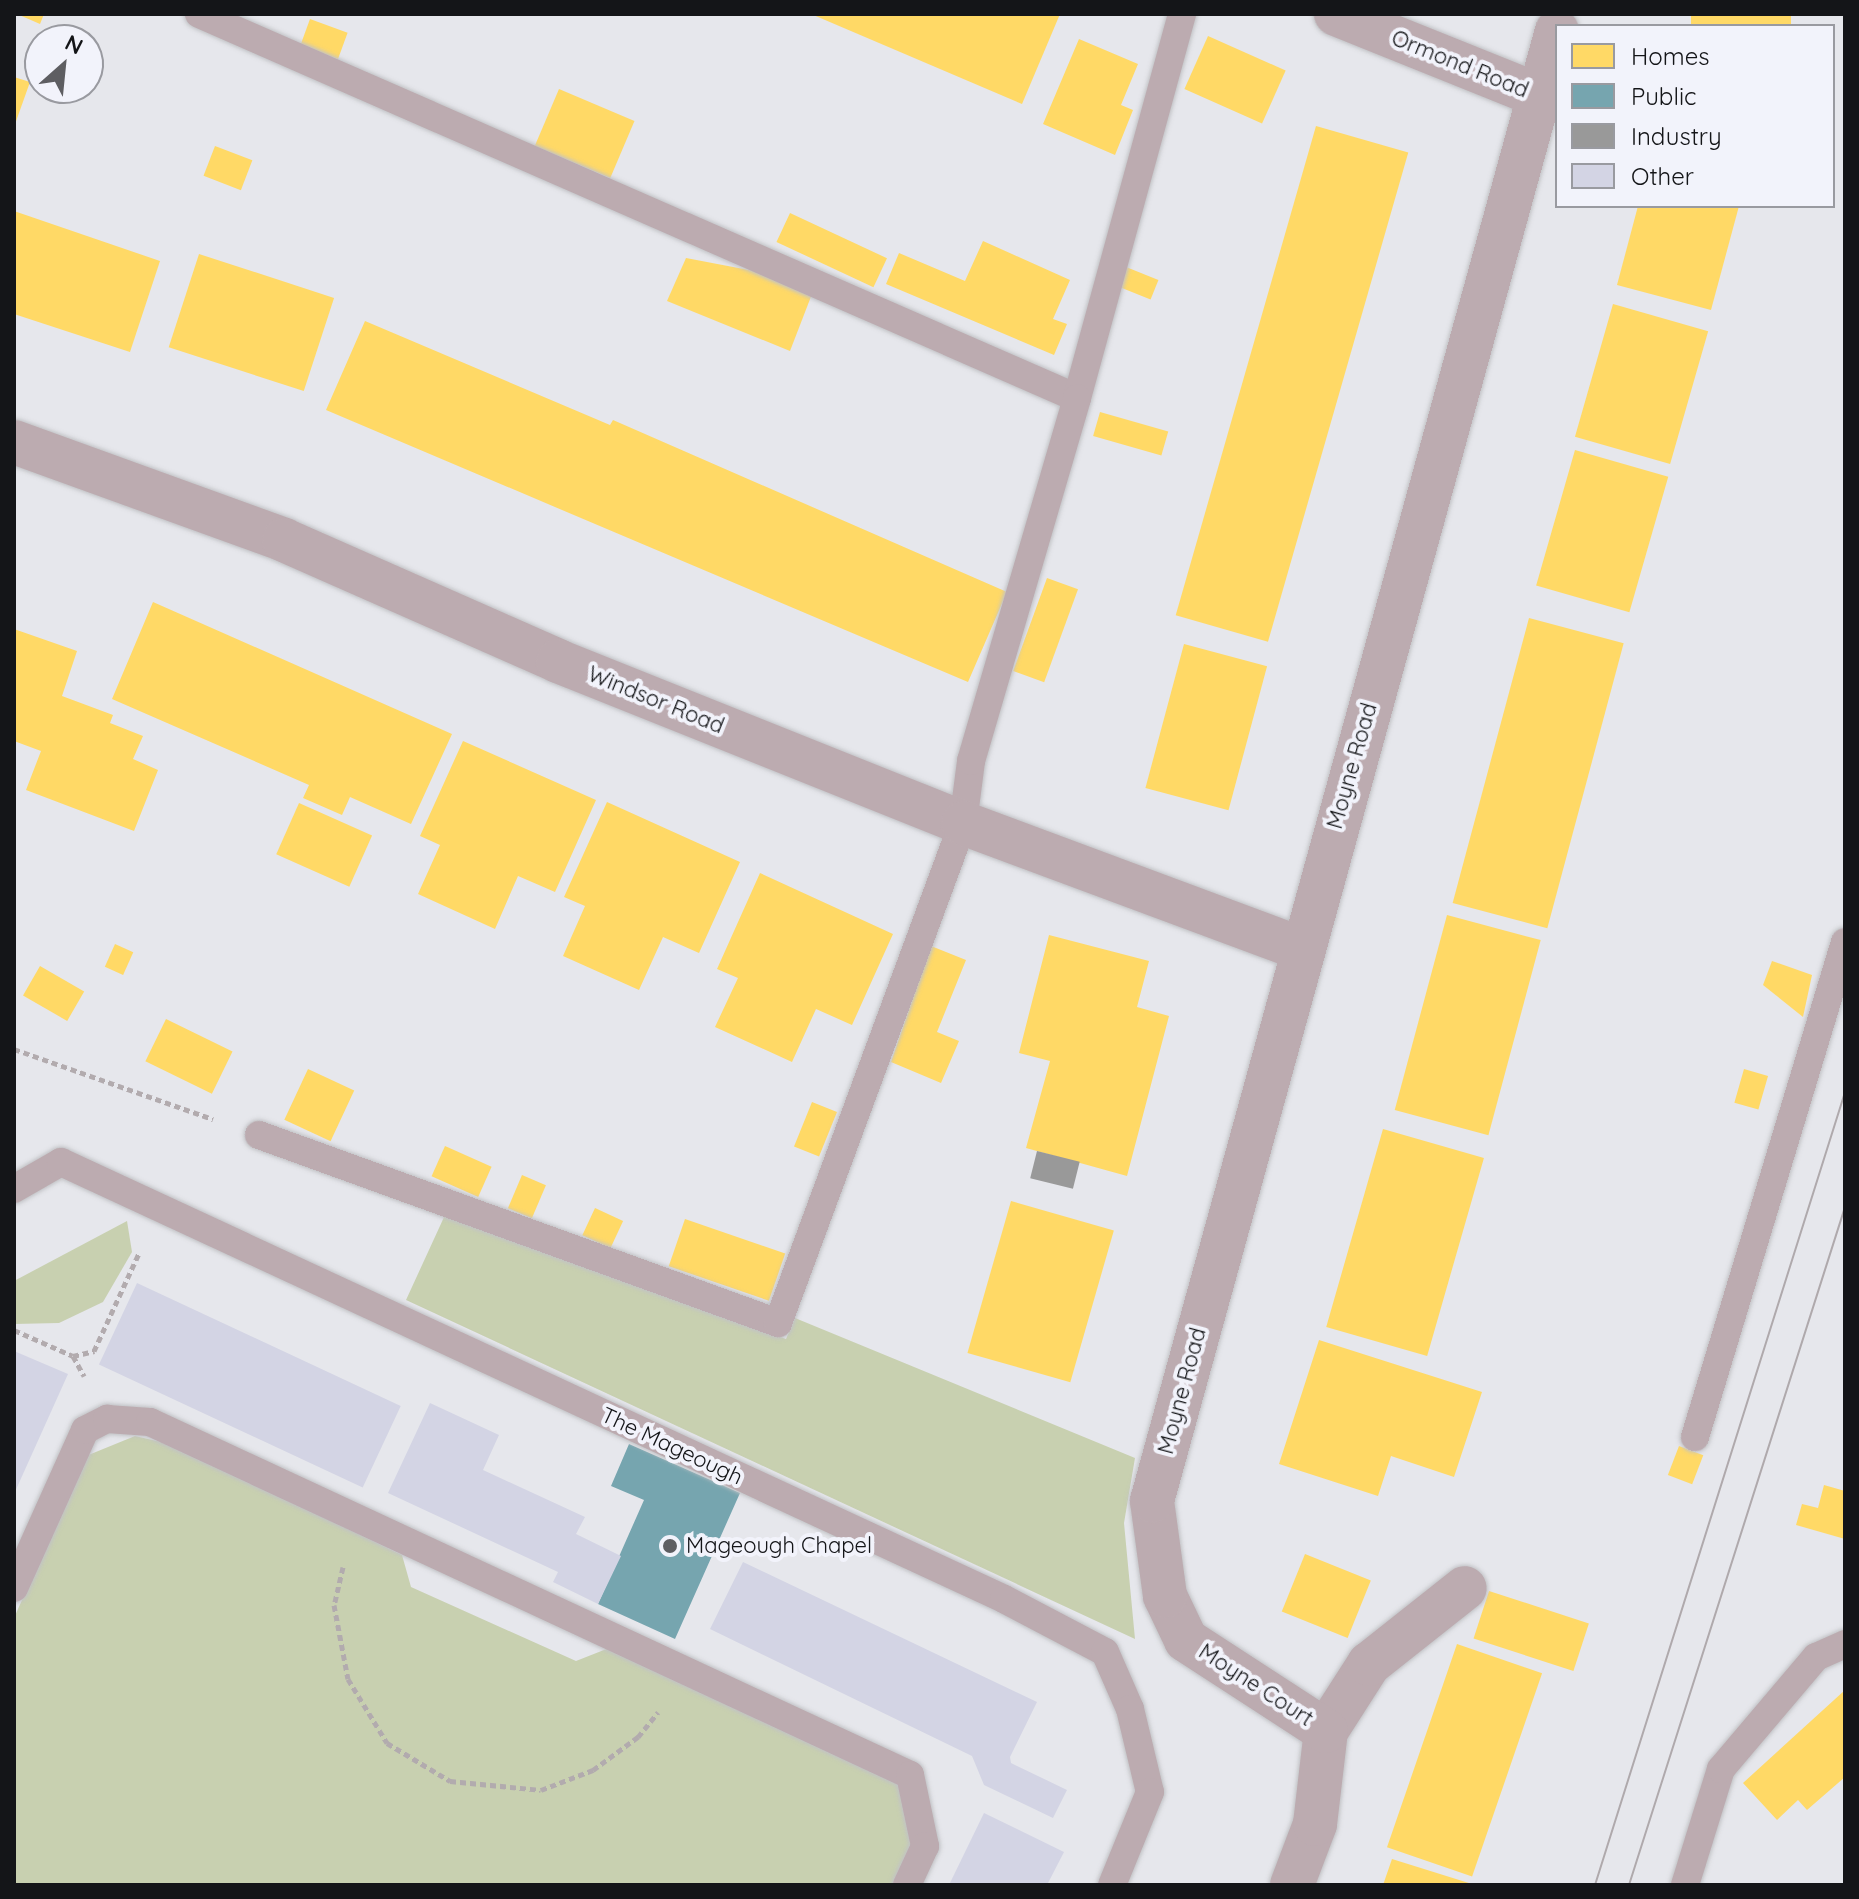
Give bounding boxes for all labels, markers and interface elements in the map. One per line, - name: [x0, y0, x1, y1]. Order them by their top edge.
- north arrow: [24, 24, 104, 104]
- legend: [1555, 24, 1835, 208]
- street label: Ormond Road: [1388, 25, 1532, 103]
- text: N: [60, 28, 88, 61]
- text: Homes: [1631, 41, 1709, 71]
- text: Public: [1631, 81, 1696, 111]
- text: Industry: [1631, 121, 1722, 151]
- text: Other: [1631, 161, 1694, 191]
- street label: Windsor Road: [584, 661, 728, 739]
- street label: Moyne Road: [1321, 700, 1383, 832]
- street label: Moyne Road: [1152, 1325, 1212, 1457]
- street label: The Mageough: [597, 1402, 747, 1490]
- place label: Mageough Chapel: [686, 1533, 872, 1559]
- marker: Mageough Chapel: [661, 1537, 679, 1555]
- street label: Moyne Court: [1194, 1638, 1318, 1732]

